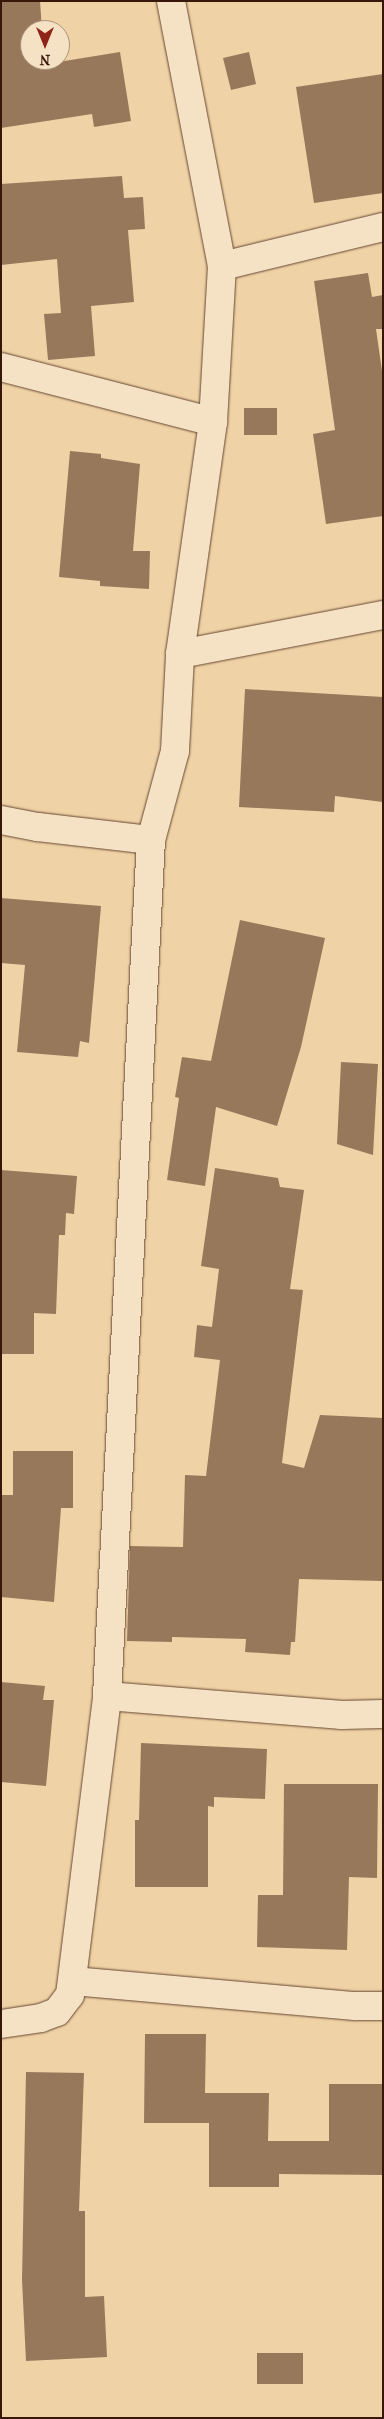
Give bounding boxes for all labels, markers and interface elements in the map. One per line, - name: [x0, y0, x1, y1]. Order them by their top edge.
- north arrow: [20, 20, 70, 70]
- text: N: [40, 51, 50, 68]

